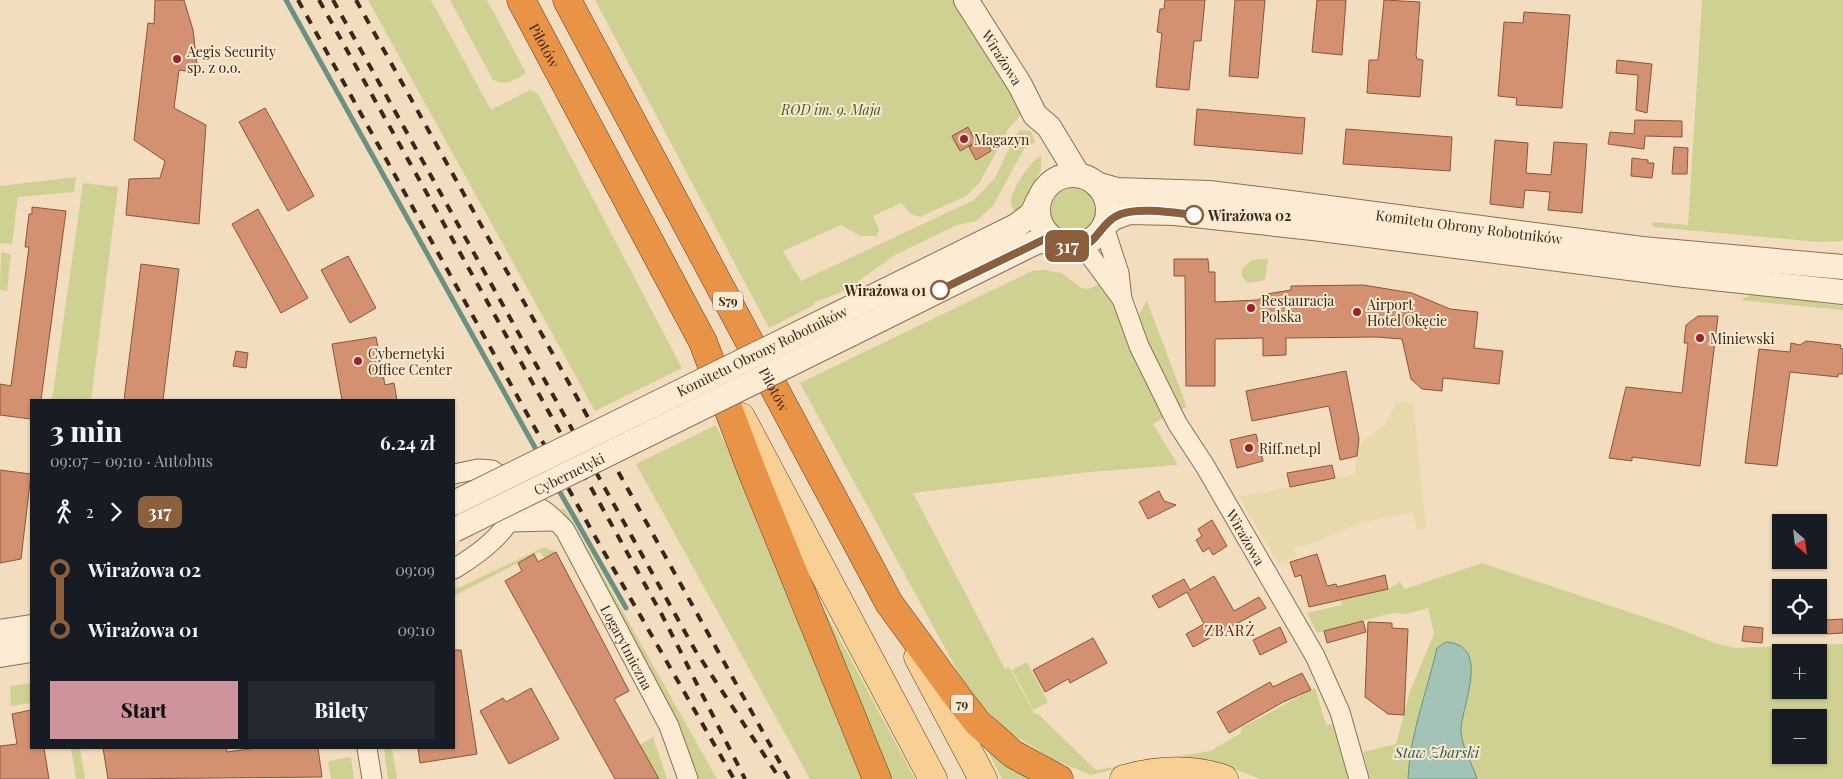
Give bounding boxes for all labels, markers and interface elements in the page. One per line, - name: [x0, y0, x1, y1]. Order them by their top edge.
- street label: Pilotów: [525, 20, 565, 71]
- street label: Wirażowa: [977, 25, 1027, 89]
- place label: Aegis Security sp. z o.o.: [186, 42, 276, 77]
- marker: Aegis Security sp. z o.o.: [171, 53, 183, 65]
- park label: ROD im. 9. Maja: [780, 100, 881, 119]
- place label: Magazyn: [974, 130, 1030, 149]
- marker: Magazyn: [958, 133, 970, 145]
- marker: Wirażowa 02: [1184, 205, 1204, 225]
- street label: Komitetu Obrony Robotników: [1375, 205, 1564, 248]
- place label: Wirażowa 02: [1207, 206, 1291, 225]
- line badge: 317: [1038, 230, 1096, 262]
- text: 317: [1055, 234, 1079, 258]
- marker: Wirażowa 01: [930, 280, 950, 300]
- place label: Wirażowa 01: [844, 281, 926, 300]
- place label: Restauracja Polska: [1261, 291, 1334, 326]
- road number: S79: [713, 292, 743, 310]
- place label: Airport Hotel Okęcie: [1366, 295, 1447, 330]
- street label: Komitetu Obrony Robotników: [674, 301, 851, 401]
- marker: Restauracja Polska: [1245, 302, 1257, 314]
- marker: Airport Hotel Okęcie: [1351, 306, 1363, 318]
- place label: Miniewski: [1710, 329, 1775, 348]
- marker: Miniewski: [1694, 332, 1706, 344]
- place label: Cybernetyki Office Center: [368, 344, 453, 379]
- marker: Cybernetyki Office Center: [352, 355, 364, 367]
- street label: Pilotów: [755, 364, 794, 414]
- text: 3 min: [50, 412, 122, 449]
- text: 6.24 zł: [380, 429, 435, 455]
- place label: Riff.net.pl: [1259, 439, 1321, 458]
- marker: Riff.net.pl: [1243, 442, 1255, 454]
- street label: Cybernetyki: [530, 448, 607, 499]
- text: 09:07 – 09:10 · Autobus: [50, 450, 213, 471]
- icon: walk: [50, 498, 78, 526]
- icon: forward: [102, 498, 130, 526]
- text: 317: [148, 500, 172, 524]
- text: 2: [86, 501, 94, 522]
- street label: Wirażowa: [1222, 505, 1270, 569]
- north arrow: [1772, 514, 1828, 569]
- map controls: [1772, 514, 1827, 764]
- text: Wirażowa 02: [88, 556, 201, 582]
- text: 09:09: [395, 559, 435, 580]
- button: locate: [1772, 579, 1827, 634]
- street label: Logarytmiczna: [597, 601, 657, 693]
- text: Wirażowa 01: [88, 616, 199, 642]
- text: 09:10: [397, 619, 435, 640]
- district label: ZBARŻ: [1205, 620, 1255, 640]
- button: +: [1772, 644, 1827, 699]
- button: Start: [50, 681, 238, 739]
- button: Bilety: [248, 681, 435, 739]
- road number: 79: [951, 694, 973, 714]
- button: −: [1772, 709, 1827, 764]
- water label: Staw Zbarski: [1394, 742, 1480, 762]

